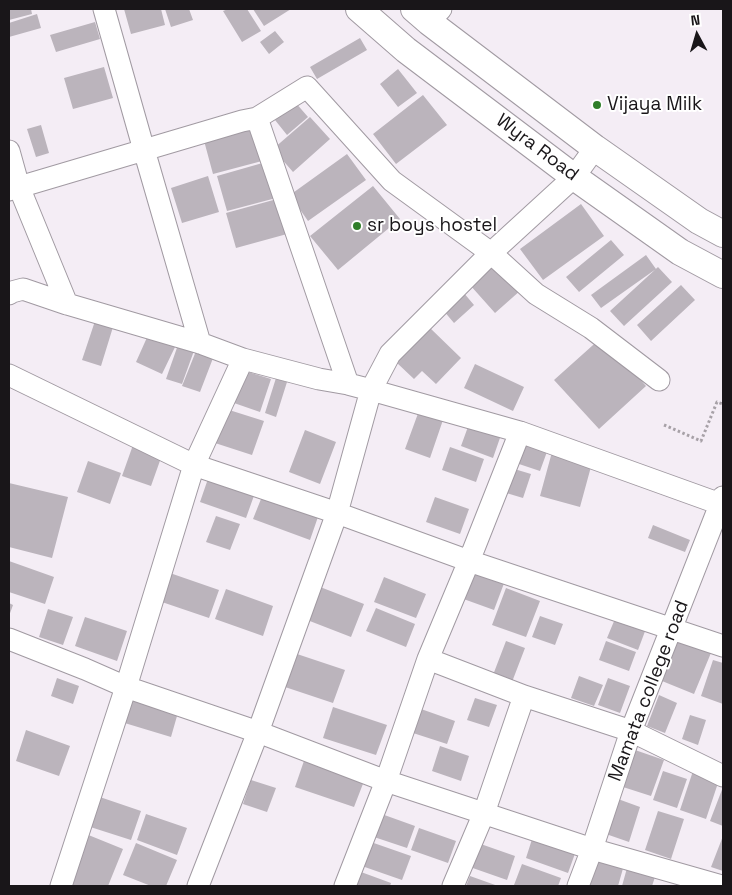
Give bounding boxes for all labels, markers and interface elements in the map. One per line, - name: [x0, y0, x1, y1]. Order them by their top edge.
- north arrow: [672, 10, 722, 60]
- text: N: [690, 11, 701, 30]
- place label: Vijaya Milk: [607, 94, 702, 116]
- marker: Vijaya Milk: [591, 99, 603, 111]
- street label: Wyra Road: [491, 110, 583, 186]
- place label: sr boys hostel: [367, 215, 497, 237]
- marker: sr boys hostel: [351, 220, 363, 232]
- street label: Mamata college road: [604, 597, 694, 785]

